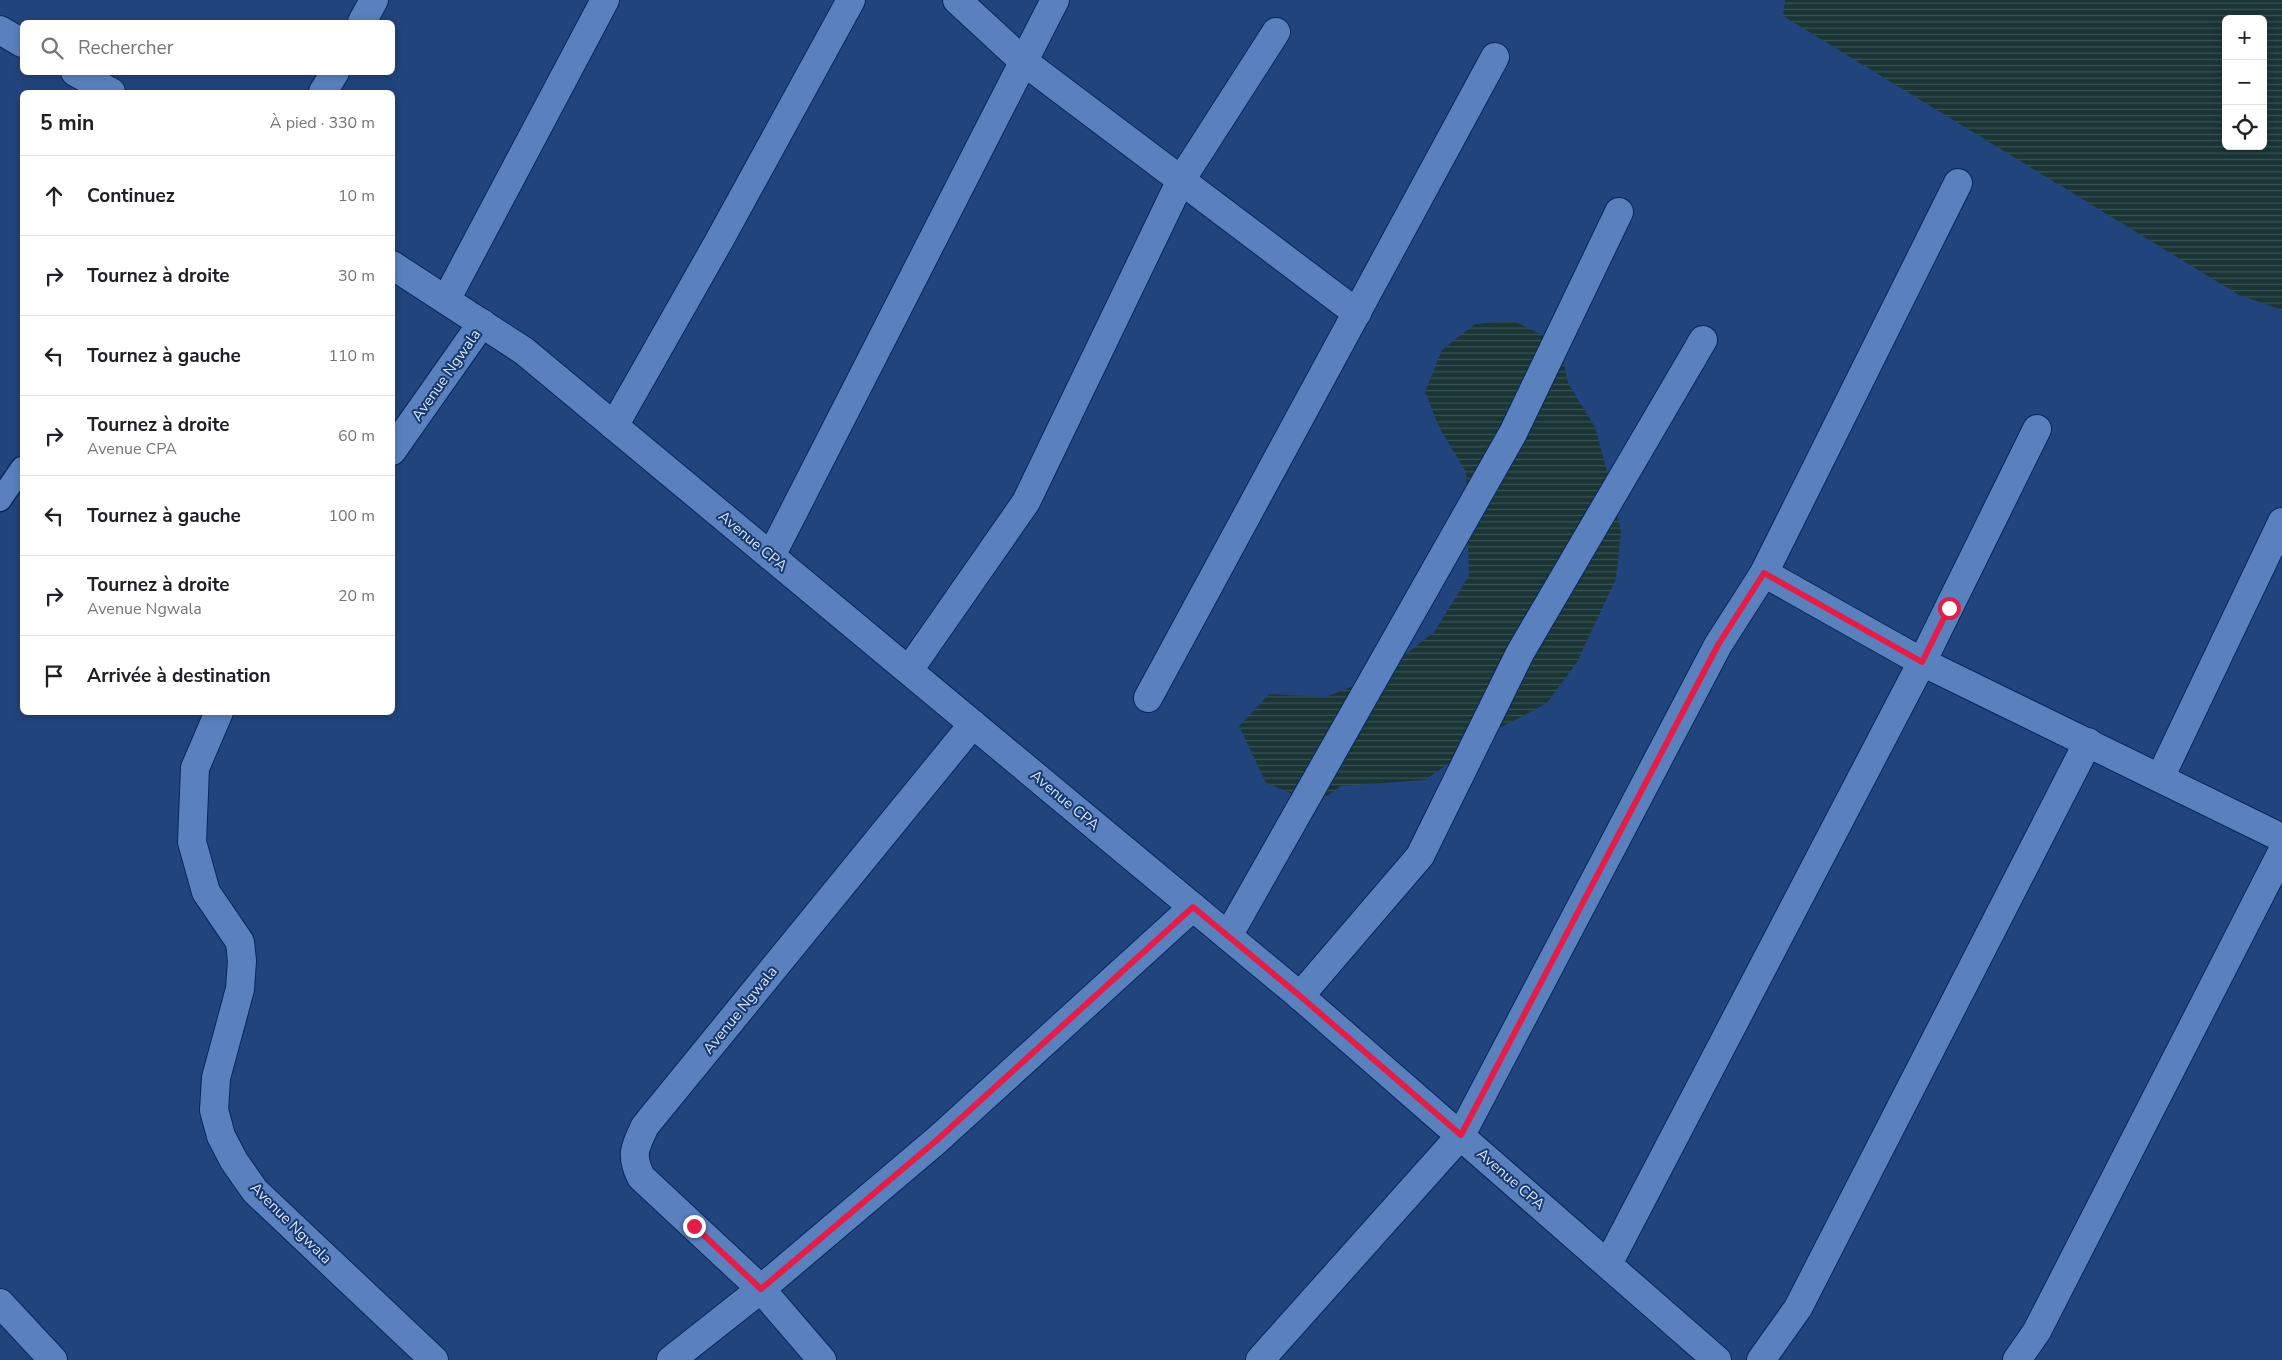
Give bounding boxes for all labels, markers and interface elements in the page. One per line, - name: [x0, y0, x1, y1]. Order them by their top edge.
- map controls: [2222, 15, 2267, 150]
- button: +: [2222, 15, 2267, 60]
- search box: [20, 20, 395, 75]
- icon: search: [38, 34, 66, 62]
- text: Rechercher: [78, 35, 173, 61]
- button: −: [2222, 60, 2267, 105]
- button: locate: [2222, 105, 2267, 150]
- text: 5 min: [40, 109, 94, 137]
- text: À pied · 330 m: [270, 112, 375, 134]
- icon: ahead: [40, 182, 68, 210]
- text: Continuez: [87, 183, 175, 209]
- text: 10 m: [338, 185, 375, 207]
- icon: right: [40, 262, 68, 290]
- text: Tournez à droite: [87, 263, 230, 289]
- text: 30 m: [338, 265, 375, 287]
- street label: Avenue Ngwala: [407, 325, 485, 425]
- icon: left: [40, 342, 68, 370]
- text: Tournez à gauche: [87, 343, 241, 369]
- text: 110 m: [328, 345, 375, 367]
- text: Tournez à droite: [87, 412, 230, 438]
- icon: right: [40, 422, 68, 450]
- text: 60 m: [338, 425, 375, 447]
- text: Avenue CPA: [87, 438, 177, 460]
- icon: left: [40, 502, 68, 530]
- text: Tournez à gauche: [87, 503, 241, 529]
- text: 100 m: [328, 505, 375, 527]
- street label: Avenue CPA: [714, 506, 792, 576]
- text: Tournez à droite: [87, 572, 230, 598]
- icon: right: [40, 582, 68, 610]
- text: 20 m: [338, 585, 375, 607]
- route start: [1938, 597, 1961, 620]
- text: Avenue Ngwala: [87, 598, 202, 620]
- icon: arrive: [40, 662, 68, 690]
- text: Arrivée à destination: [87, 663, 271, 689]
- street label: Avenue CPA: [1026, 765, 1104, 835]
- street label: Avenue Ngwala: [698, 962, 782, 1058]
- street label: Avenue CPA: [1473, 1144, 1549, 1214]
- street label: Avenue Ngwala: [246, 1178, 336, 1268]
- route end: [683, 1215, 706, 1238]

